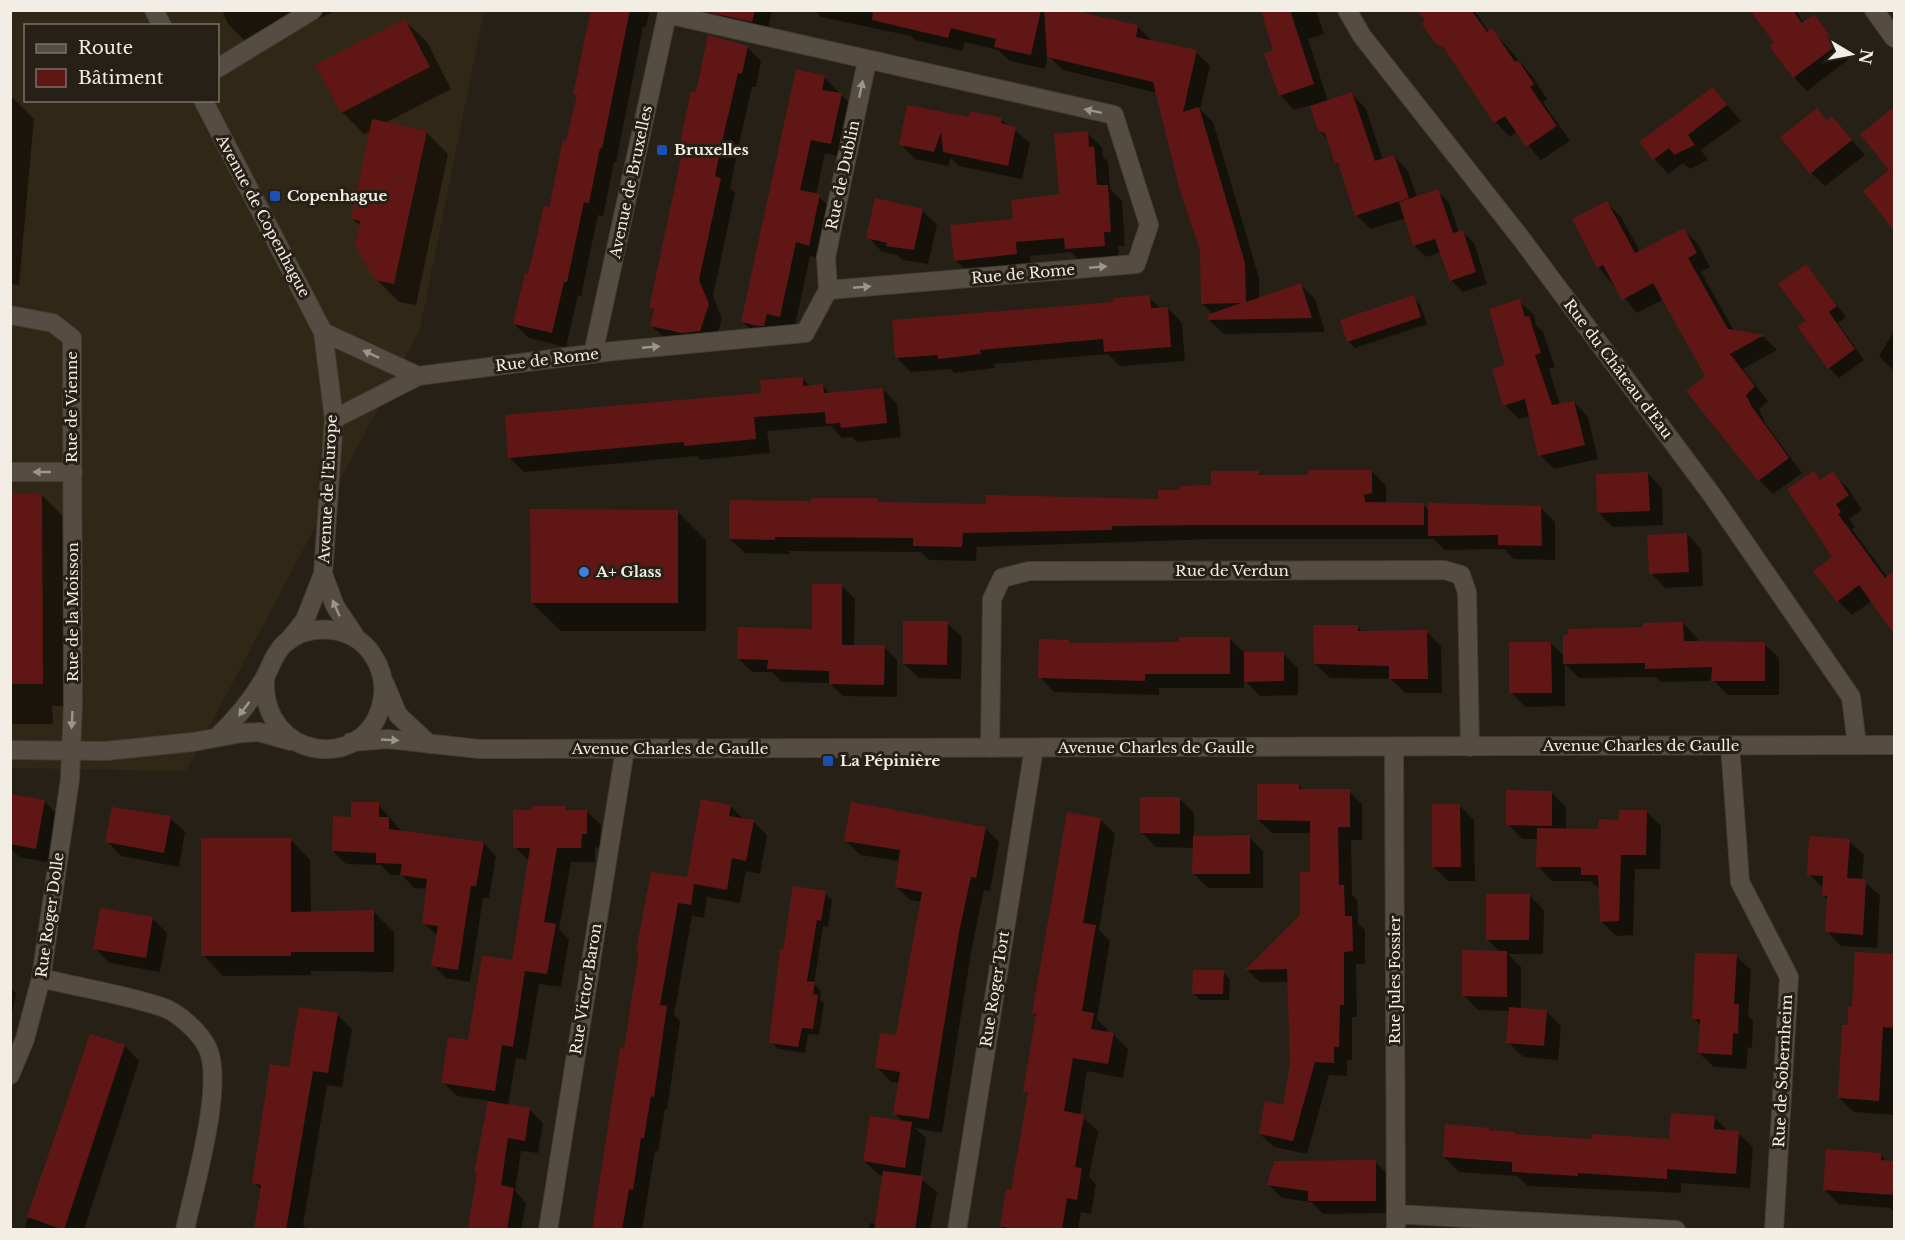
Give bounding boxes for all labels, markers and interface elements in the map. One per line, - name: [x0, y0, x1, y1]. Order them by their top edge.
- legend: [24, 24, 219, 102]
- north arrow: [1821, 24, 1881, 84]
- text: Route: [78, 37, 133, 59]
- text: N: [1855, 47, 1877, 66]
- text: Bâtiment: [78, 67, 164, 89]
- one-way arrow: [857, 79, 866, 98]
- street label: Avenue de Bruxelles: [605, 104, 656, 261]
- one-way arrow: [1084, 105, 1102, 115]
- street label: Rue de Dublin: [822, 119, 863, 231]
- street label: Avenue de Copenhague: [212, 130, 314, 300]
- place label: Bruxelles: [674, 140, 749, 159]
- marker: Bruxelles: [655, 143, 669, 157]
- place label: Copenhague: [287, 186, 387, 205]
- marker: Copenhague: [268, 189, 282, 203]
- street label: Rue de Rome: [970, 260, 1076, 287]
- one-way arrow: [1089, 262, 1108, 272]
- one-way arrow: [853, 283, 872, 292]
- street label: Rue du Château d'Eau: [1560, 295, 1677, 442]
- one-way arrow: [642, 342, 661, 352]
- street label: Rue de Rome: [494, 344, 600, 375]
- one-way arrow: [362, 349, 379, 358]
- street label: Rue de Vienne: [62, 351, 81, 463]
- street label: Avenue de l'Europe: [314, 414, 341, 565]
- one-way arrow: [32, 467, 51, 477]
- street label: Rue de la Moisson: [63, 542, 82, 682]
- street label: Rue de Verdun: [1175, 561, 1289, 580]
- place label: A+ Glass: [595, 562, 662, 581]
- marker: A+ Glass: [577, 565, 591, 579]
- one-way arrow: [332, 600, 341, 617]
- one-way arrow: [239, 701, 251, 716]
- one-way arrow: [68, 710, 77, 729]
- one-way arrow: [380, 735, 399, 745]
- street label: Avenue Charles de Gaulle: [1542, 736, 1739, 755]
- street label: Avenue Charles de Gaulle: [1057, 738, 1254, 757]
- street label: Avenue Charles de Gaulle: [571, 739, 768, 758]
- place label: La Pépinière: [840, 751, 940, 770]
- marker: La Pépinière: [821, 754, 835, 768]
- street label: Rue Roger Dolle: [31, 851, 68, 979]
- street label: Rue Jules Fossier: [1385, 915, 1404, 1044]
- street label: Rue Victor Baron: [566, 922, 605, 1056]
- street label: Rue Roger Tort: [976, 929, 1013, 1048]
- street label: Rue de Sobernheim: [1769, 994, 1796, 1148]

